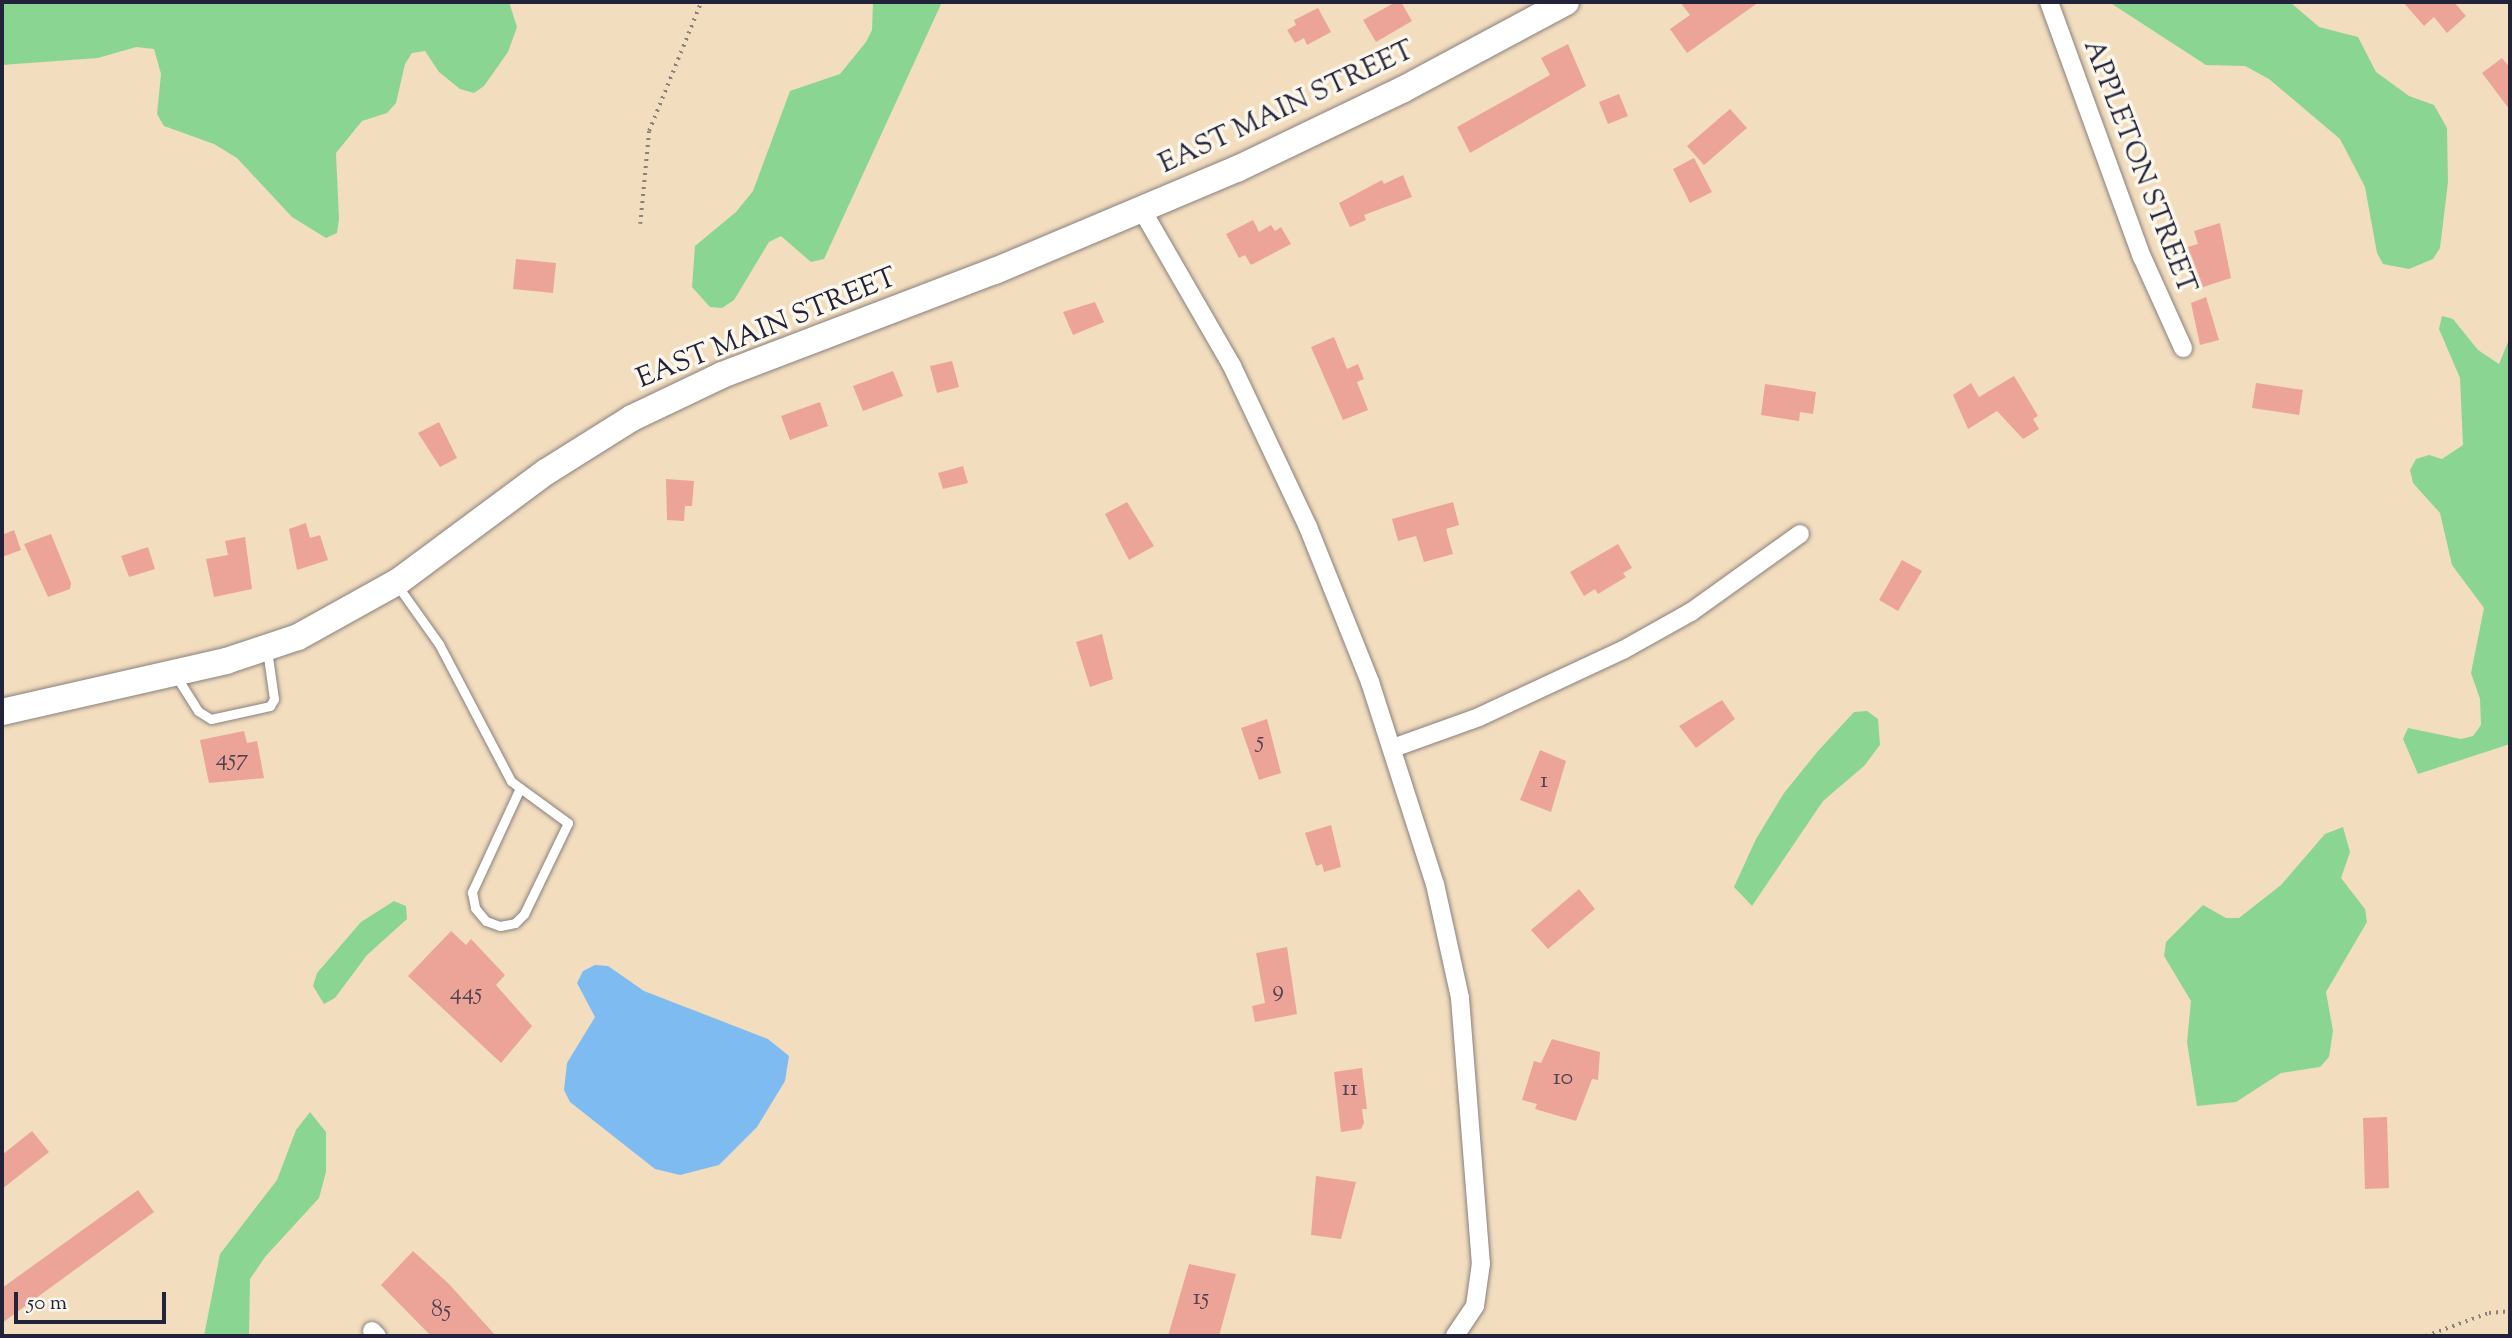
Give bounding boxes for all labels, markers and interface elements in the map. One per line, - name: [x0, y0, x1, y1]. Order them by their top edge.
- street label: EAST MAIN STREET: [1154, 34, 1420, 182]
- street label: APPLETON STREET: [2075, 35, 2203, 299]
- street label: EAST MAIN STREET: [632, 261, 902, 397]
- house number: 5: [1256, 728, 1264, 756]
- house number: 457: [216, 746, 248, 774]
- house number: 1: [1540, 768, 1548, 796]
- house number: 9: [1272, 977, 1284, 1005]
- house number: 445: [450, 980, 482, 1008]
- house number: 10: [1553, 1065, 1573, 1093]
- house number: 11: [1342, 1076, 1358, 1104]
- scale bar: [18, 1278, 170, 1322]
- house number: 15: [1193, 1285, 1209, 1313]
- text: 50 m: [27, 1289, 67, 1319]
- house number: 85: [431, 1297, 451, 1325]

